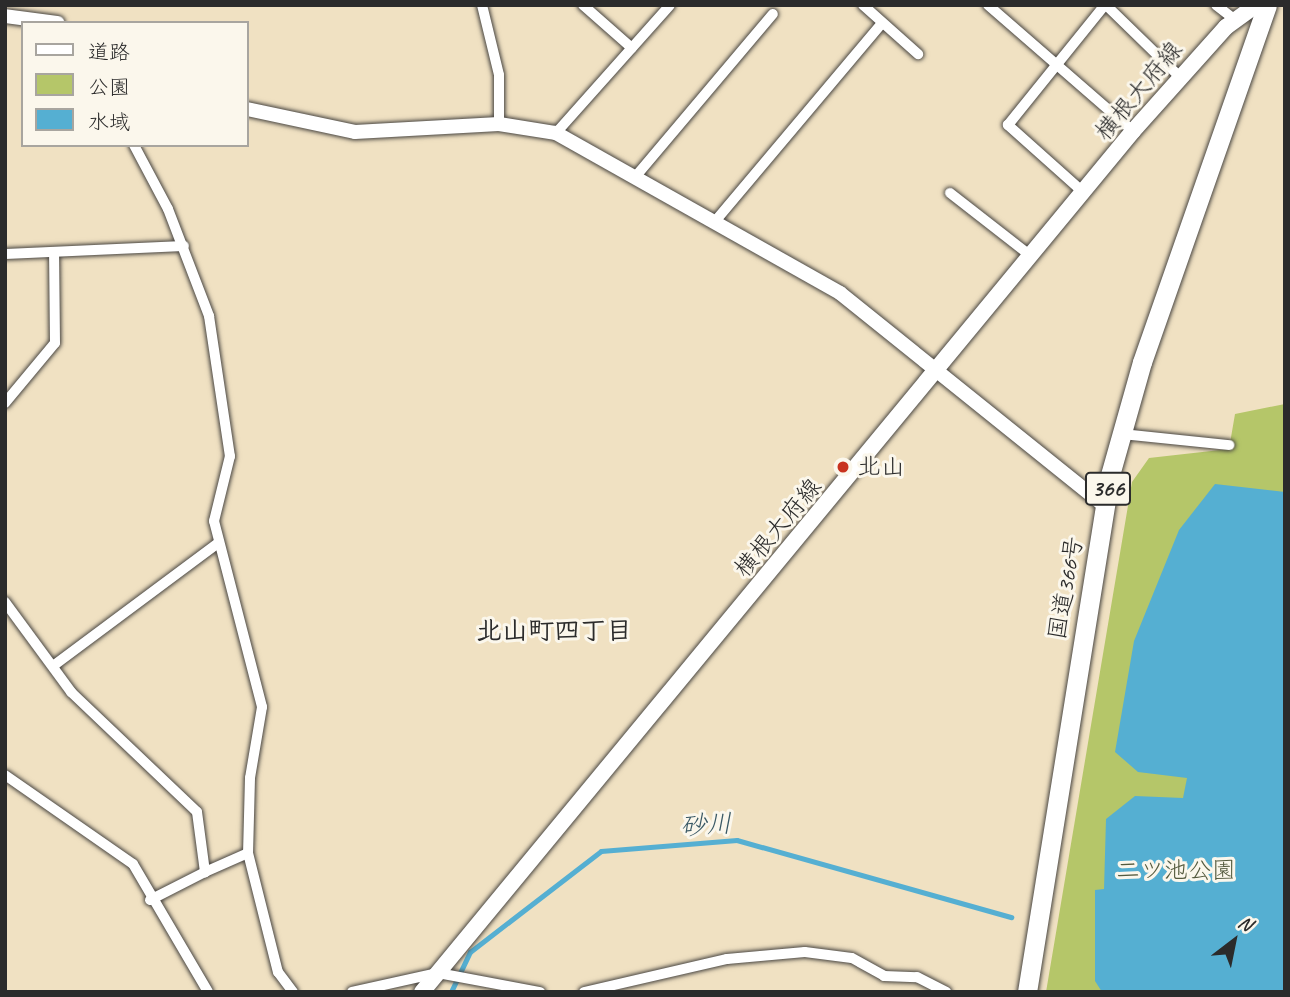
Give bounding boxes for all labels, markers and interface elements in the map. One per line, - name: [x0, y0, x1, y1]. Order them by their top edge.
- legend: [21, 21, 248, 147]
- street label: 横根大府線: [1089, 36, 1189, 146]
- text: 道路: [88, 39, 130, 65]
- text: 公園: [88, 74, 130, 100]
- text: 水域: [88, 109, 130, 135]
- place label: 北山: [857, 453, 905, 481]
- marker: 北山: [835, 459, 851, 475]
- road number: 366: [1084, 470, 1132, 509]
- street label: 横根大府線: [728, 473, 828, 583]
- street label: 国道366号: [1043, 534, 1089, 642]
- district label: 北山町四丁目: [476, 615, 632, 647]
- water label: 砂川: [679, 808, 733, 842]
- park label: 二ツ池公園: [1116, 857, 1236, 885]
- north arrow: [1199, 906, 1269, 976]
- text: N: [1234, 910, 1256, 936]

